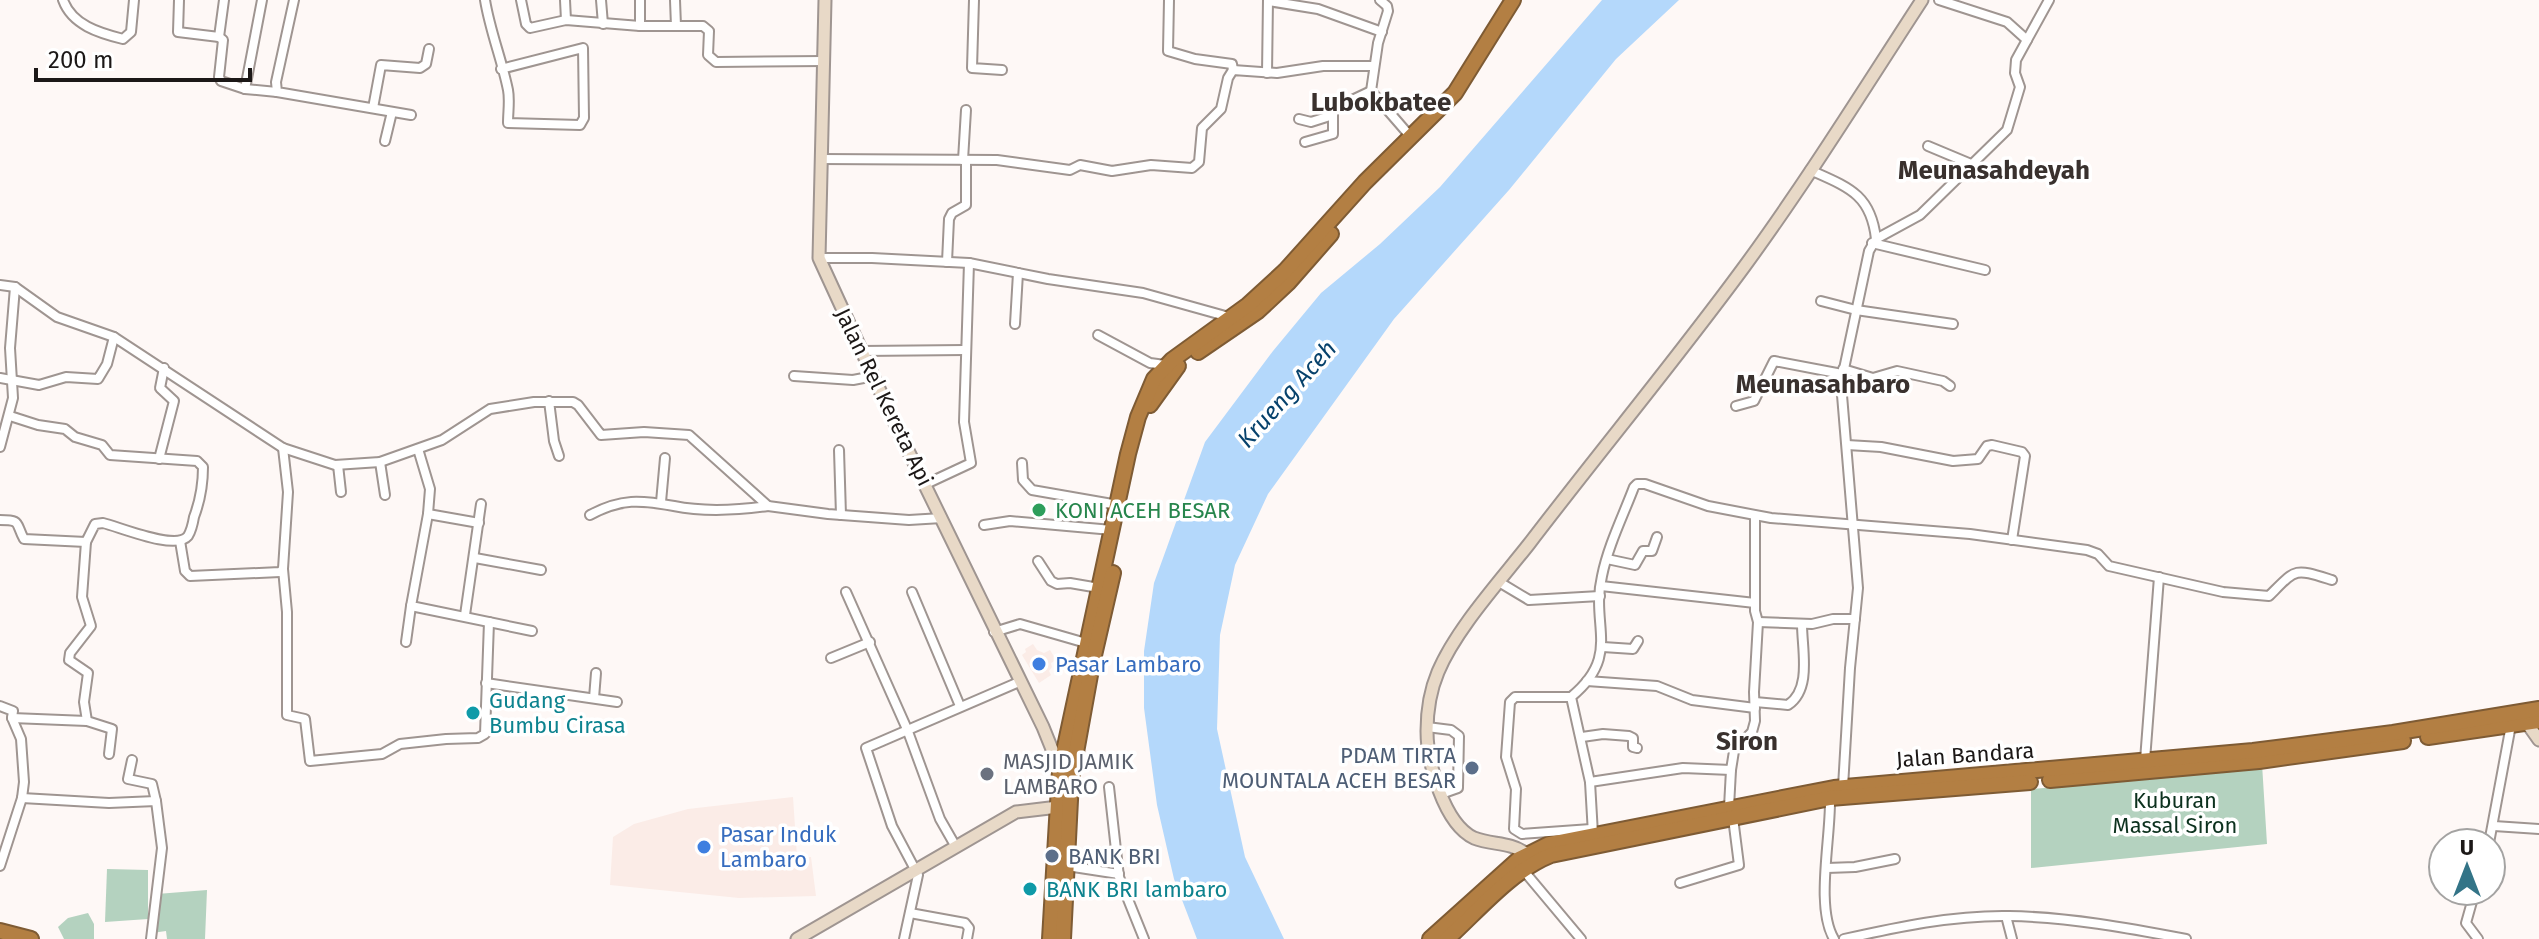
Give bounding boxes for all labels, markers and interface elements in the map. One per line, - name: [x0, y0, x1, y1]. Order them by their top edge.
- scale bar: [36, 32, 250, 82]
- text: 200 m: [48, 46, 114, 74]
- district label: Lubokbatee: [1311, 87, 1451, 118]
- district label: Meunasahdeyah: [1898, 155, 2090, 186]
- street label: Jalan Rel Kereta Api: [829, 304, 939, 490]
- water label: Krueng Aceh: [1232, 335, 1342, 453]
- district label: Meunasahbaro: [1736, 369, 1910, 400]
- place label: KONI ACEH BESAR: [1055, 497, 1230, 524]
- marker: KONI ACEH BESAR: [1030, 501, 1048, 519]
- place label: Pasar Lambaro: [1055, 651, 1202, 678]
- marker: Pasar Lambaro: [1030, 655, 1048, 673]
- place label: Gudang Bumbu Cirasa: [489, 687, 626, 739]
- marker: Gudang Bumbu Cirasa: [464, 704, 482, 722]
- district label: Siron: [1716, 726, 1778, 757]
- street label: Jalan Bandara: [1895, 737, 2035, 773]
- place label: PDAM TIRTA MOUNTALA ACEH BESAR: [1222, 742, 1456, 794]
- place label: MASJID JAMIK LAMBARO: [1003, 748, 1134, 800]
- marker: PDAM TIRTA MOUNTALA ACEH BESAR: [1463, 759, 1481, 777]
- marker: MASJID JAMIK LAMBARO: [978, 765, 996, 783]
- park label: Kuburan Massal Siron: [2113, 787, 2237, 839]
- place label: Pasar Induk Lambaro: [720, 821, 837, 873]
- north arrow: [2427, 827, 2507, 907]
- text: U: [2460, 834, 2474, 861]
- marker: Pasar Induk Lambaro: [695, 838, 713, 856]
- place label: BANK BRI: [1068, 843, 1161, 870]
- marker: BANK BRI: [1043, 847, 1061, 865]
- place label: BANK BRI lambaro: [1046, 876, 1227, 903]
- marker: BANK BRI lambaro: [1021, 880, 1039, 898]

